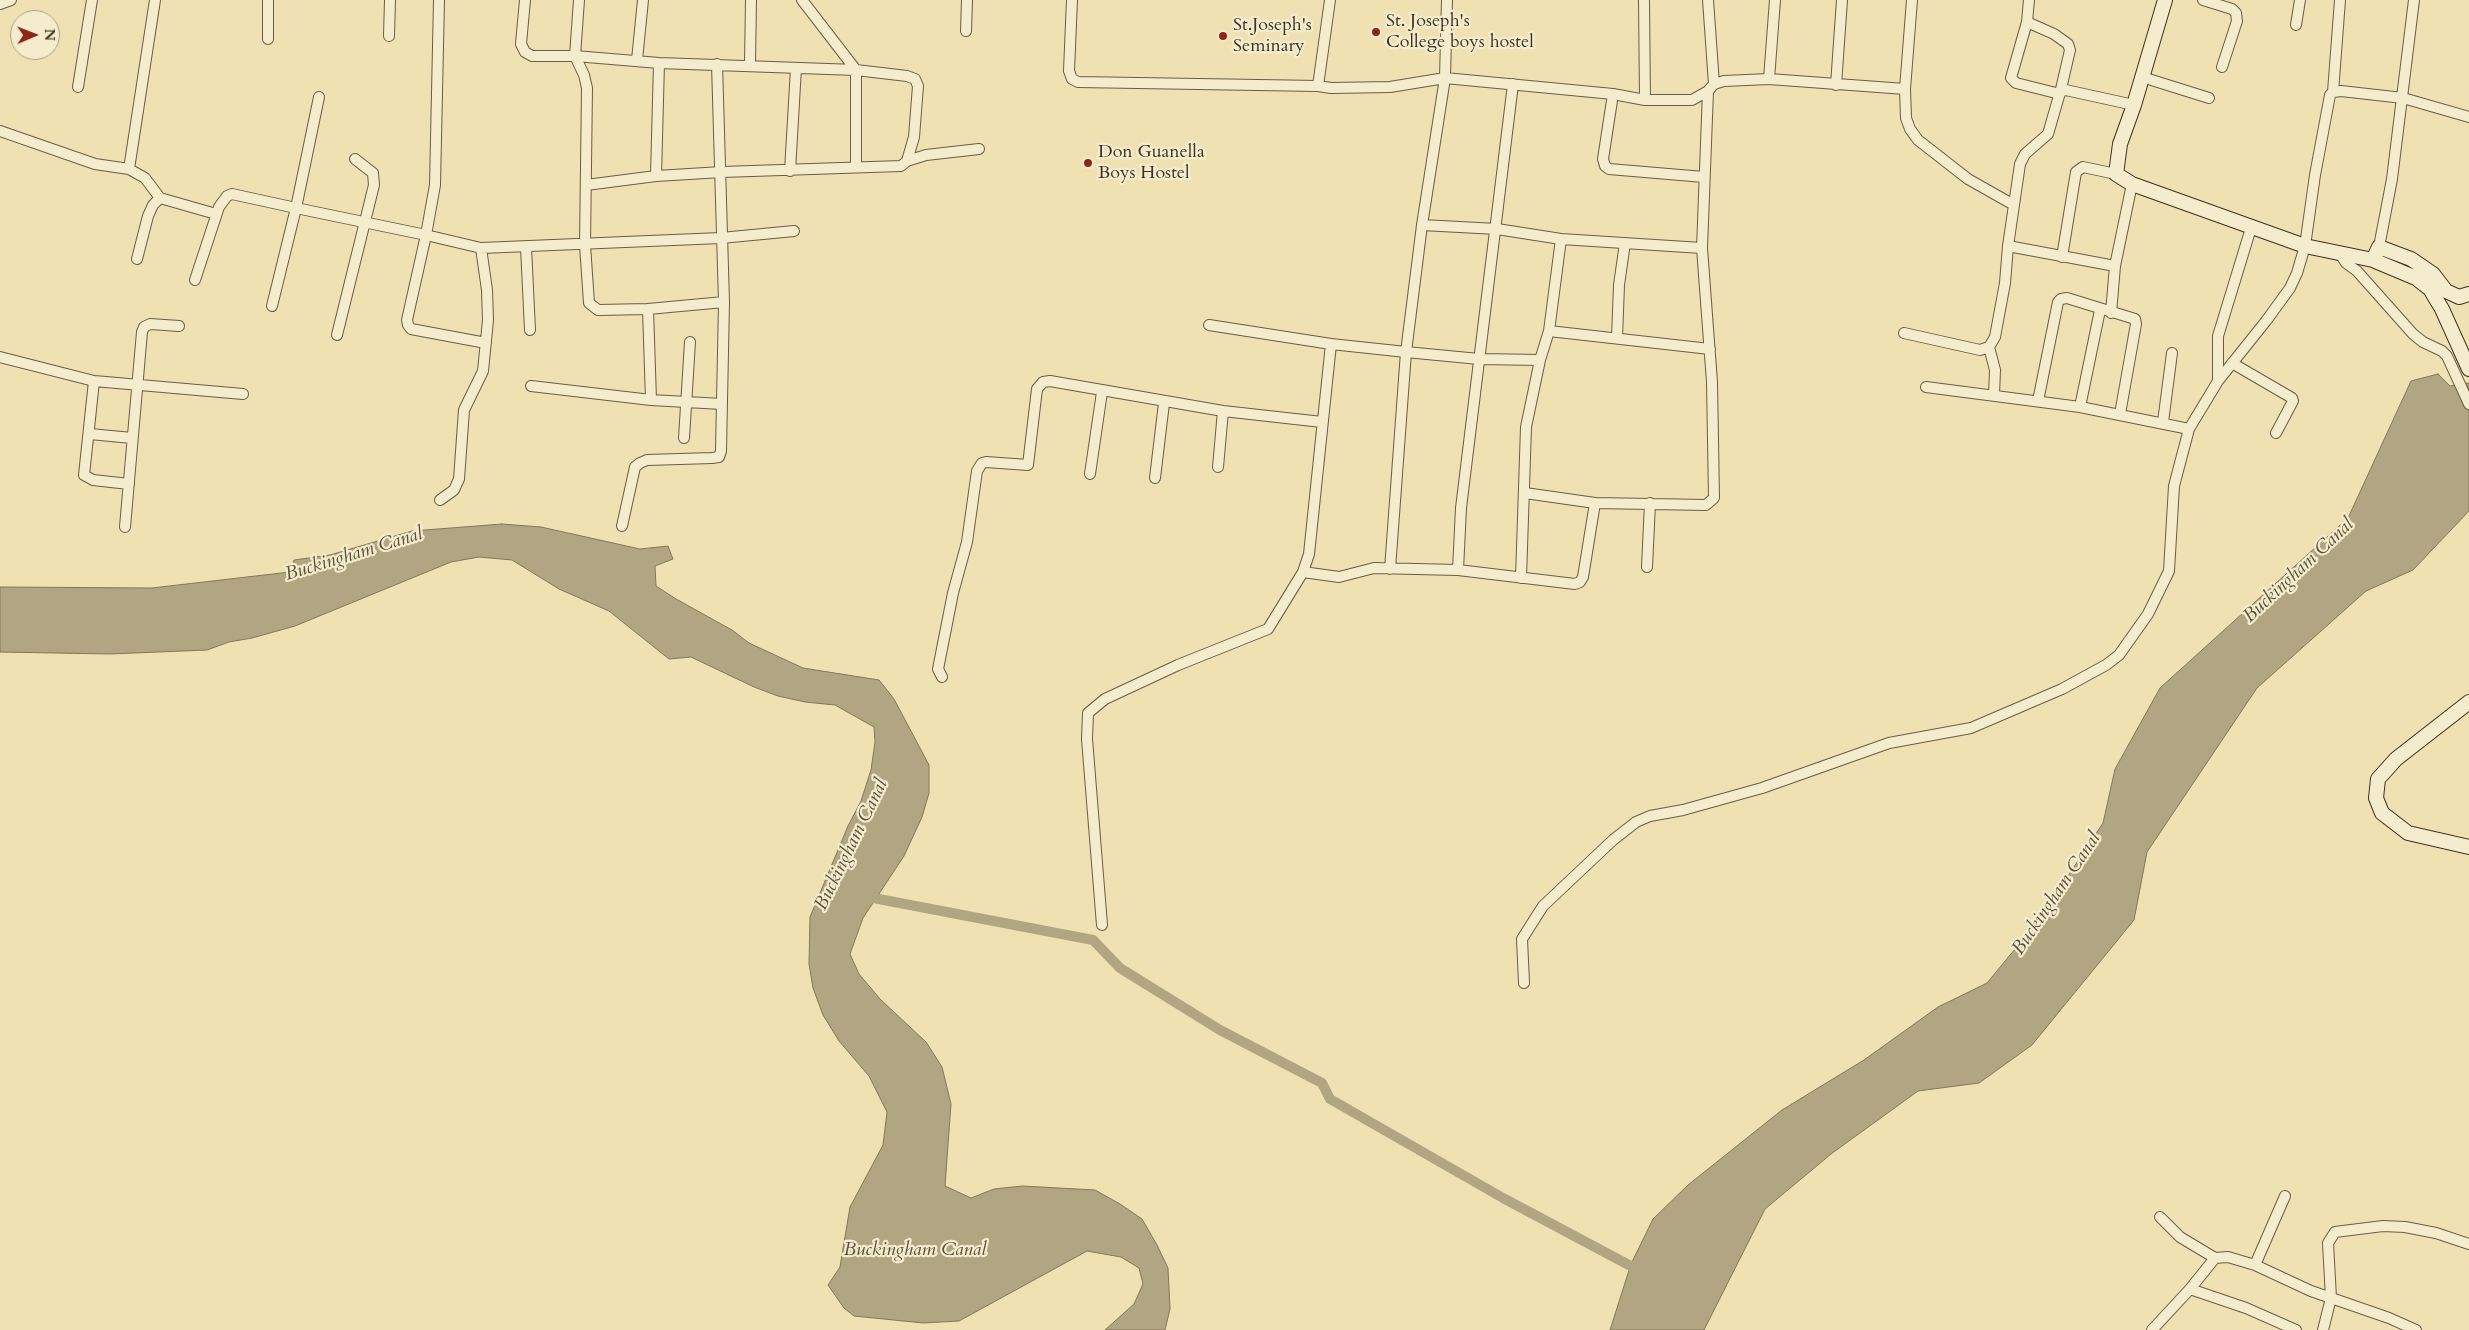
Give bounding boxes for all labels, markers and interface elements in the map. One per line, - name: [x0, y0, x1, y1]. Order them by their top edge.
- north arrow: [10, 10, 60, 60]
- place label: St. Joseph's College boys hostel: [1386, 11, 1534, 54]
- place label: St.Joseph's Seminary: [1233, 15, 1312, 58]
- marker: St. Joseph's College boys hostel: [1370, 26, 1382, 38]
- text: N: [40, 29, 59, 41]
- marker: St.Joseph's Seminary: [1217, 30, 1229, 42]
- place label: Don Guanella Boys Hostel: [1098, 142, 1205, 184]
- marker: Don Guanella Boys Hostel: [1082, 157, 1094, 169]
- water label: Buckingham Canal: [2239, 514, 2359, 628]
- water label: Buckingham Canal: [282, 523, 426, 587]
- water label: Buckingham Canal: [810, 776, 894, 914]
- water label: Buckingham Canal: [2008, 828, 2106, 960]
- water label: Buckingham Canal: [844, 1240, 986, 1262]

